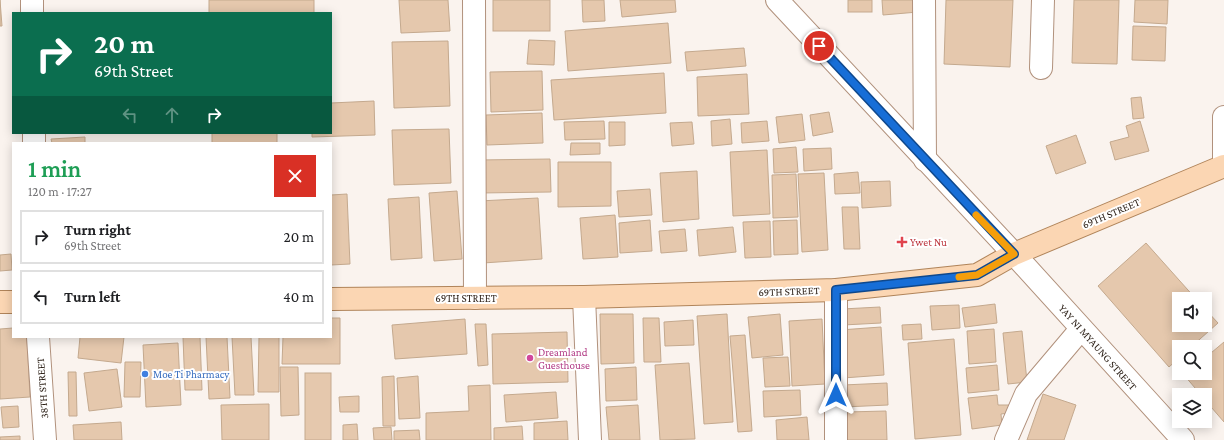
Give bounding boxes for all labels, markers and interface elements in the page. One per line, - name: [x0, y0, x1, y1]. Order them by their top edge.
- icon: right: [28, 28, 80, 80]
- text: 20 m: [94, 28, 154, 59]
- pin: [802, 29, 836, 63]
- icon: arrive: [808, 35, 830, 57]
- text: 69th Street: [94, 61, 173, 81]
- icon: left: [119, 104, 141, 126]
- icon: ahead: [161, 104, 183, 126]
- icon: right: [203, 104, 225, 126]
- text: 1 min: [28, 155, 81, 182]
- button: close: [274, 155, 316, 197]
- text: 120 m · 17:27: [28, 184, 92, 199]
- street label: 69TH STREET: [1080, 196, 1142, 230]
- text: Turn right: [64, 222, 131, 238]
- icon: right: [30, 226, 52, 248]
- text: 20 m: [284, 229, 314, 245]
- place label: Ywet Nu: [910, 236, 947, 248]
- marker: Ywet Nu: [897, 237, 907, 247]
- text: 69th Street: [64, 238, 121, 253]
- street label: 69TH STREET: [758, 284, 820, 298]
- icon: left: [30, 286, 52, 308]
- text: Turn left: [64, 289, 120, 305]
- text: 40 m: [283, 289, 314, 305]
- street label: 69TH STREET: [435, 292, 497, 304]
- map controls: [1172, 292, 1212, 428]
- button: sound: [1172, 292, 1212, 332]
- street label: YAY NI MYAUNG STREET: [1056, 302, 1140, 392]
- button: search: [1172, 340, 1212, 380]
- place label: Dreamland Guesthouse: [538, 346, 590, 371]
- marker: Dreamland Guesthouse: [525, 353, 535, 363]
- street label: 38TH STREET: [34, 357, 50, 419]
- place label: Moe Ti Pharmacy: [153, 368, 230, 381]
- marker: Moe Ti Pharmacy: [140, 369, 150, 379]
- position arrow: [815, 374, 857, 416]
- button: layers: [1172, 388, 1212, 428]

